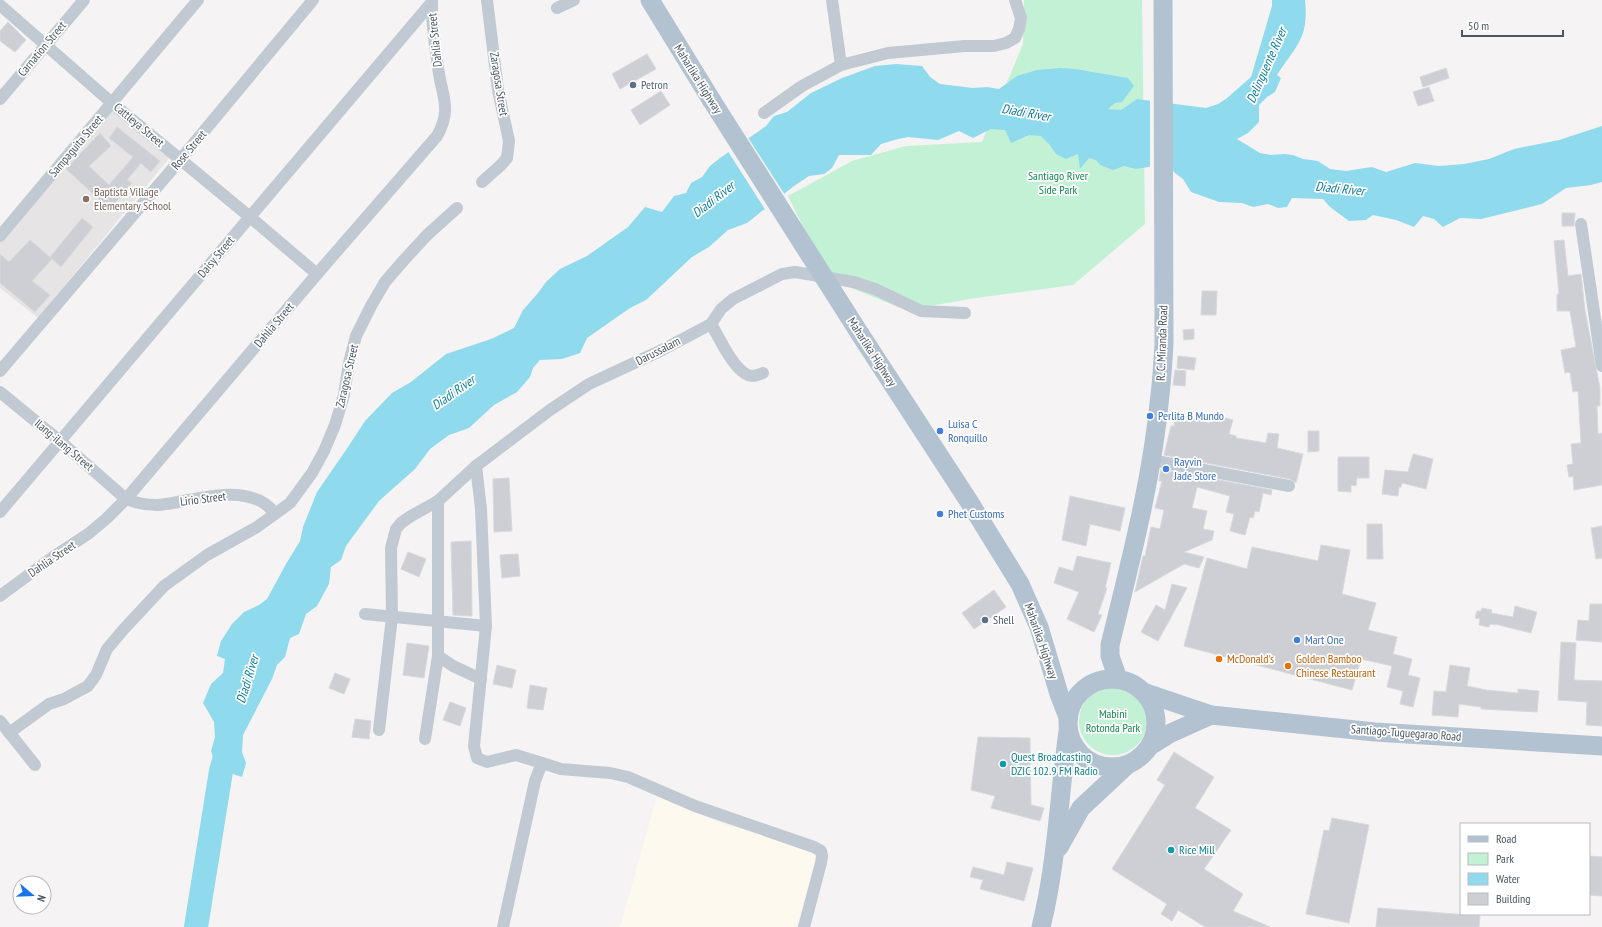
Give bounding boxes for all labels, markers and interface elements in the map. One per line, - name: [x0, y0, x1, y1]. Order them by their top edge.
- street label: Dahlia Street: [424, 12, 445, 68]
- scale bar: [1462, 12, 1563, 38]
- street label: Carnation Street: [14, 18, 69, 79]
- text: 50 m: [1468, 18, 1489, 33]
- water label: Delinguente River: [1242, 23, 1292, 106]
- street label: Maharlika Highway: [671, 41, 726, 117]
- street label: Zaragosa Street: [487, 51, 512, 118]
- place label: Petron: [641, 77, 668, 92]
- marker: Petron: [628, 80, 638, 90]
- street label: Cattleya Street: [111, 99, 168, 150]
- water label: Diadi River: [1000, 100, 1054, 126]
- street label: Sampaguita Street: [45, 111, 106, 180]
- street label: Rose Street: [168, 126, 210, 172]
- park label: Santiago River Side Park: [1028, 168, 1089, 197]
- water label: Diadi River: [689, 176, 740, 221]
- water label: Diadi River: [1315, 177, 1368, 200]
- place label: Baptista Village Elementary School: [94, 184, 171, 213]
- marker: Baptista Village Elementary School: [81, 194, 91, 204]
- street label: Daisy Street: [194, 232, 238, 280]
- street label: Dahlia Street: [251, 299, 297, 350]
- street label: R. C. Miranda Road: [1153, 305, 1170, 381]
- street label: Maharlika Highway: [845, 314, 901, 389]
- street label: Darussalam: [633, 333, 683, 368]
- street label: Zaragosa Street: [332, 342, 361, 409]
- water label: Diadi River: [428, 370, 480, 413]
- place label: Perlita B Mundo: [1158, 408, 1224, 423]
- marker: Perlita B Mundo: [1145, 411, 1155, 421]
- street label: Ilang-ilang Street: [32, 416, 97, 474]
- place label: Luisa C Ronquillo: [948, 416, 988, 445]
- marker: Luisa C Ronquillo: [935, 426, 945, 436]
- place label: Rayvin Jade Store: [1173, 454, 1216, 483]
- marker: Rayvin Jade Store: [1161, 464, 1171, 474]
- street label: Lirio Street: [179, 488, 227, 509]
- place label: Phet Customs: [948, 506, 1004, 521]
- marker: Phet Customs: [935, 509, 945, 519]
- street label: Dahlia Street: [25, 537, 79, 580]
- street label: Maharlika Highway: [1022, 601, 1062, 681]
- place label: Shell: [993, 612, 1014, 627]
- marker: Shell: [980, 615, 990, 625]
- place label: Mart One: [1305, 632, 1344, 647]
- marker: Mart One: [1292, 635, 1302, 645]
- water label: Diadi River: [232, 651, 263, 705]
- place label: McDonald's: [1227, 651, 1274, 666]
- place label: Golden Bamboo Chinese Restaurant: [1296, 651, 1376, 680]
- marker: McDonald's: [1214, 654, 1224, 664]
- marker: Golden Bamboo Chinese Restaurant: [1283, 661, 1293, 671]
- park label: Mabini Rotonda Park: [1086, 706, 1141, 735]
- street label: Santiago-Tuguegarao Road: [1350, 721, 1462, 744]
- place label: Quest Broadcasting DZIC 102.9 FM Radio: [1011, 749, 1098, 778]
- marker: Quest Broadcasting DZIC 102.9 FM Radio: [998, 759, 1008, 769]
- legend: [1460, 823, 1590, 915]
- text: Road: [1496, 831, 1516, 846]
- place label: Rice Mill: [1179, 842, 1215, 857]
- marker: Rice Mill: [1166, 845, 1176, 855]
- text: Park: [1496, 851, 1514, 866]
- text: Water: [1496, 871, 1521, 886]
- north arrow: [12, 875, 52, 915]
- text: Building: [1496, 891, 1531, 906]
- text: N: [34, 893, 49, 903]

